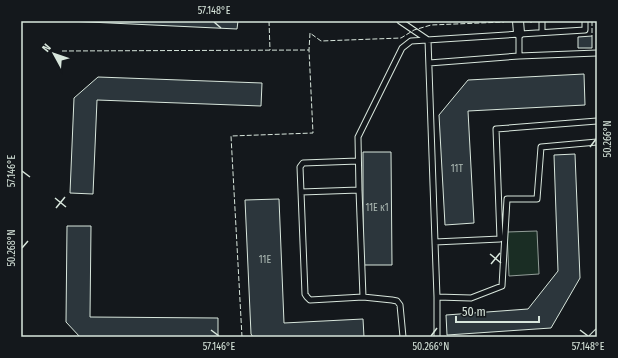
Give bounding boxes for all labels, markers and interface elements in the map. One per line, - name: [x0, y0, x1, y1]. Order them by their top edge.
- text: 57.148°E: [198, 5, 231, 17]
- north arrow: [34, 34, 74, 74]
- text: N: [40, 41, 54, 55]
- text: 50.266°N: [602, 121, 614, 157]
- text: 57.146°E: [6, 154, 18, 187]
- house number: 11Т: [451, 163, 464, 175]
- house number: 11Е к1: [365, 202, 389, 214]
- text: 50.268°N: [6, 229, 18, 267]
- house number: 11Е: [259, 254, 271, 266]
- scale bar: [456, 298, 539, 324]
- text: 50 m: [462, 305, 486, 319]
- text: 57.146°E: [203, 341, 236, 353]
- text: 50.266°N: [413, 341, 449, 353]
- text: 57.148°E: [572, 341, 605, 353]

